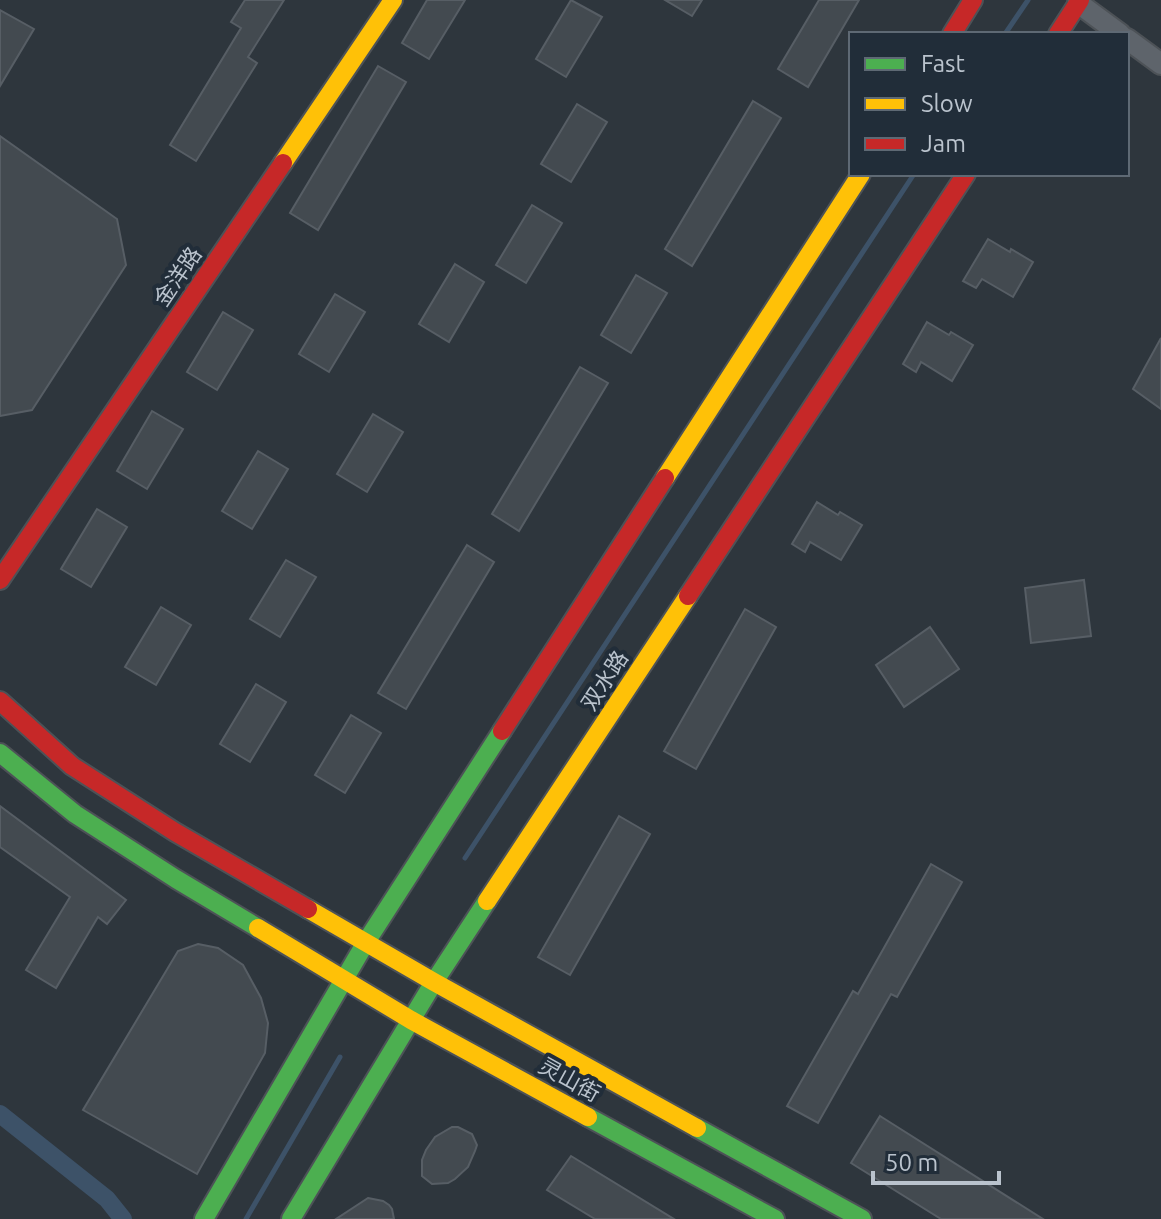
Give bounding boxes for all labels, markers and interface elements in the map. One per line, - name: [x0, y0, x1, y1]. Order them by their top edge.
- legend: [849, 32, 1129, 176]
- text: Fast: [921, 50, 965, 77]
- text: Slow: [921, 90, 973, 117]
- text: Jam: [921, 130, 966, 157]
- street label: 金洋路: [148, 242, 206, 310]
- street label: 双水路: [576, 646, 632, 714]
- street label: 灵山街: [535, 1052, 605, 1106]
- scale bar: [873, 1135, 999, 1185]
- text: 50 m: [885, 1149, 938, 1176]

